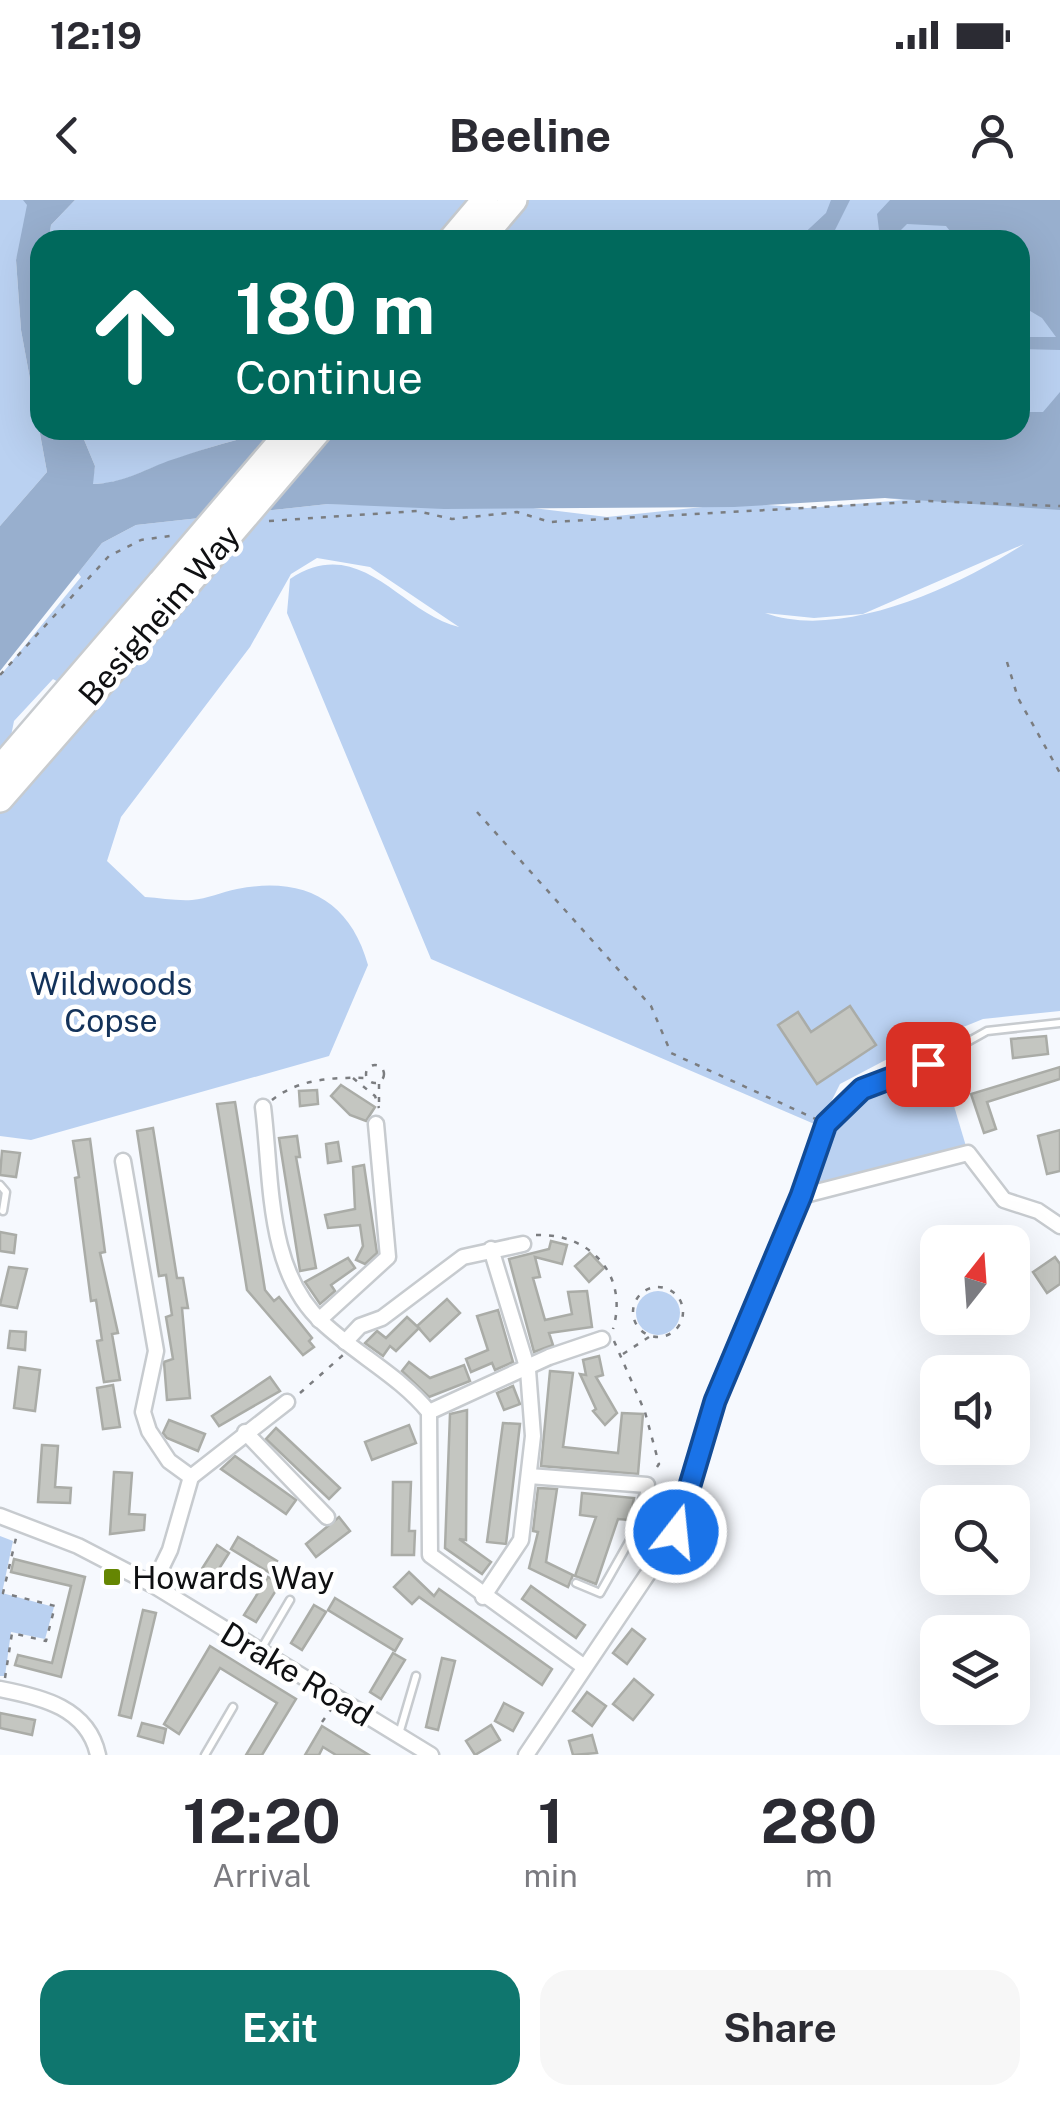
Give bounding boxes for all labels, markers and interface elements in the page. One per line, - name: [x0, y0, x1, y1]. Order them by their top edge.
- text: 12:19: [50, 13, 142, 58]
- icon: back: [40, 108, 95, 163]
- icon: person: [965, 108, 1020, 163]
- text: Beeline: [449, 109, 611, 162]
- text: 180 m: [235, 267, 435, 350]
- icon: ahead: [70, 270, 200, 400]
- text: Continue: [235, 351, 423, 404]
- street label: Besigheim Way: [71, 517, 247, 713]
- park label: Wildwoods Copse: [30, 965, 192, 1039]
- pin: [886, 1022, 971, 1107]
- icon: arrive: [901, 1037, 956, 1092]
- north arrow: [920, 1225, 1030, 1335]
- map controls: [920, 1225, 1030, 1725]
- button: sound: [920, 1355, 1030, 1465]
- position arrow: [624, 1480, 728, 1584]
- button: search: [920, 1485, 1030, 1595]
- place label: Howards Way: [132, 1559, 334, 1596]
- marker: Howards Way: [101, 1566, 123, 1588]
- street label: Drake Road: [214, 1614, 380, 1734]
- button: layers: [920, 1615, 1030, 1725]
- text: 12:20: [183, 1786, 341, 1857]
- text: 1: [538, 1786, 563, 1857]
- text: 280: [760, 1786, 877, 1857]
- text: Arrival: [212, 1857, 311, 1894]
- text: min: [523, 1857, 578, 1894]
- text: m: [805, 1857, 833, 1894]
- button: Exit: [40, 1970, 520, 2085]
- button: Share: [540, 1970, 1020, 2085]

